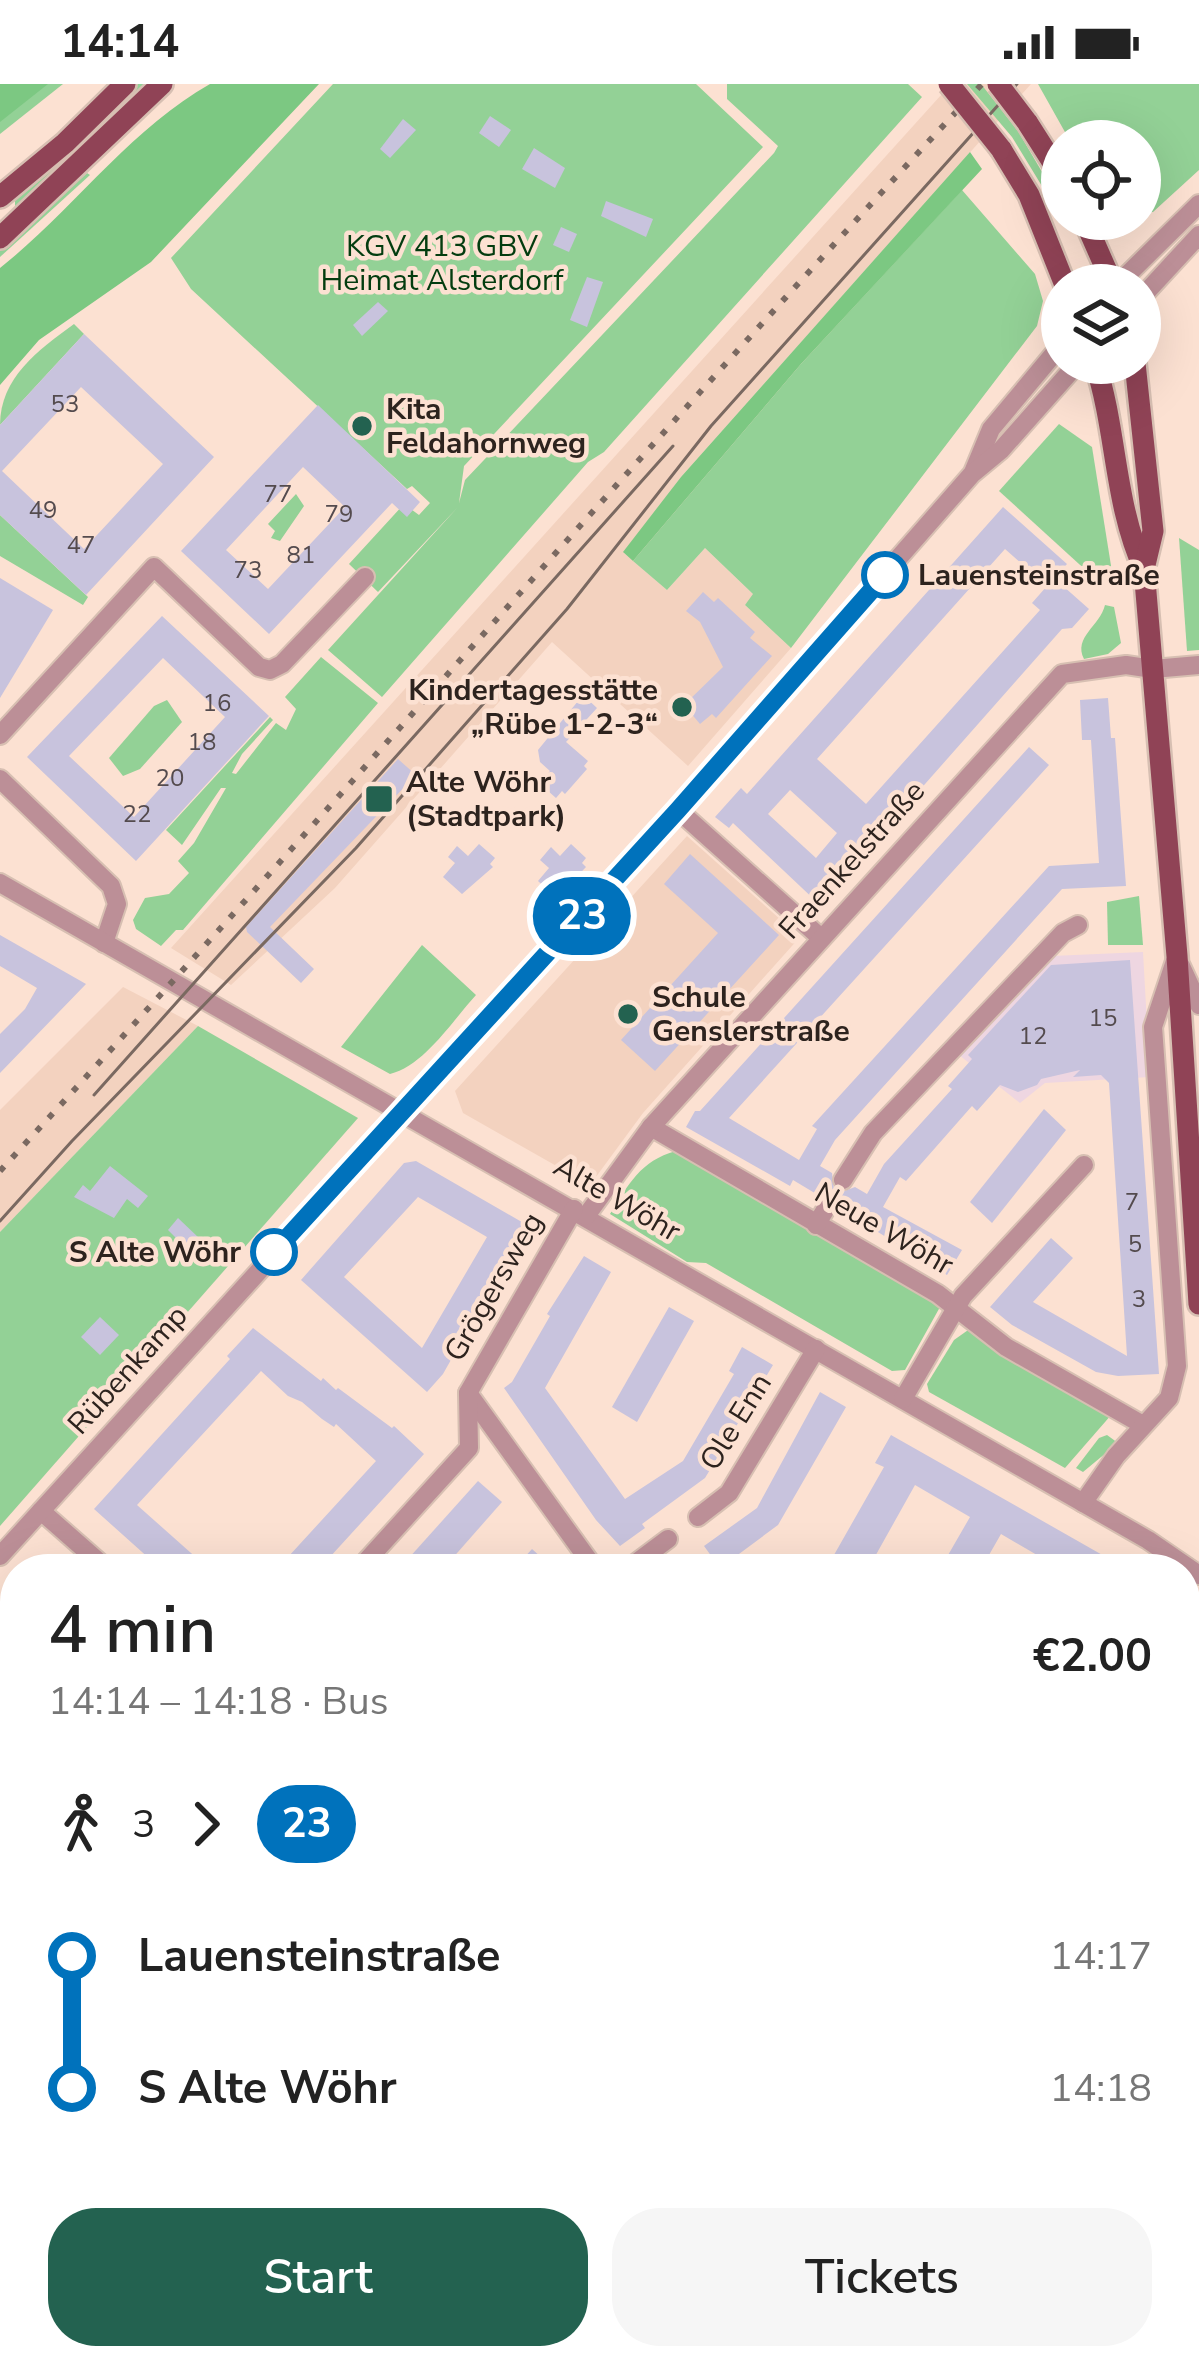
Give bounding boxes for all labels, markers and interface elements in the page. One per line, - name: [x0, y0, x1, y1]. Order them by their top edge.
- text: 14:14: [60, 12, 179, 73]
- map controls: [1041, 120, 1161, 384]
- button: locate: [1041, 120, 1161, 240]
- park label: KGV 413 GBV Heimat Alsterdorf: [321, 226, 564, 301]
- button: layers: [1041, 264, 1161, 384]
- house number: 53: [51, 388, 79, 420]
- place label: Kita Feldahornweg: [386, 389, 586, 464]
- marker: Kita Feldahornweg: [349, 413, 375, 439]
- house number: 77: [264, 478, 292, 510]
- house number: 49: [29, 494, 57, 526]
- house number: 79: [325, 498, 353, 530]
- house number: 47: [67, 529, 95, 561]
- house number: 81: [287, 539, 315, 571]
- marker: Lauensteinstraße: [863, 553, 907, 597]
- house number: 73: [234, 554, 262, 586]
- place label: Lauensteinstraße: [918, 555, 1160, 596]
- place label: Kindertagesstätte „Rübe 1-2-3“: [408, 670, 658, 745]
- house number: 16: [203, 687, 231, 719]
- marker: Kindertagesstätte „Rübe 1-2-3“: [669, 694, 695, 720]
- house number: 18: [188, 726, 216, 758]
- house number: 20: [156, 762, 184, 794]
- place label: Alte Wöhr (Stadtpark): [406, 762, 566, 837]
- street label: Fraenkelstraße: [770, 772, 934, 948]
- marker: Alte Wöhr (Stadtpark): [363, 783, 395, 815]
- house number: 22: [123, 798, 151, 830]
- line badge: 23: [528, 877, 636, 955]
- text: 23: [557, 887, 607, 944]
- place label: Schule Genslerstraße: [652, 977, 850, 1052]
- marker: Schule Genslerstraße: [615, 1001, 641, 1027]
- house number: 15: [1089, 1002, 1117, 1034]
- house number: 12: [1019, 1020, 1047, 1052]
- street label: Alte Wöhr: [546, 1146, 688, 1252]
- street label: Neue Wöhr: [807, 1173, 961, 1285]
- house number: 7: [1125, 1186, 1139, 1218]
- street label: Grögersweg: [435, 1205, 553, 1369]
- house number: 5: [1128, 1228, 1142, 1260]
- marker: S Alte Wöhr: [252, 1230, 296, 1274]
- place label: S Alte Wöhr: [69, 1232, 241, 1273]
- house number: 3: [1132, 1283, 1146, 1315]
- street label: Rübenkamp: [59, 1296, 197, 1444]
- street label: Ole Enn: [690, 1366, 782, 1478]
- text: 4 min: [48, 1585, 216, 1675]
- text: €2.00: [1033, 1626, 1152, 1687]
- text: 14:14 – 14:18 · Bus: [48, 1675, 388, 1728]
- icon: walk: [48, 1791, 114, 1857]
- icon: forward: [173, 1791, 239, 1857]
- text: 23: [281, 1795, 332, 1852]
- text: 3: [132, 1798, 155, 1851]
- text: Lauensteinstraße: [138, 1926, 500, 1987]
- text: 14:17: [1050, 1930, 1152, 1983]
- text: S Alte Wöhr: [138, 2058, 397, 2119]
- text: 14:18: [1050, 2062, 1152, 2115]
- button: Start: [48, 2208, 588, 2346]
- button: Tickets: [612, 2208, 1152, 2346]

